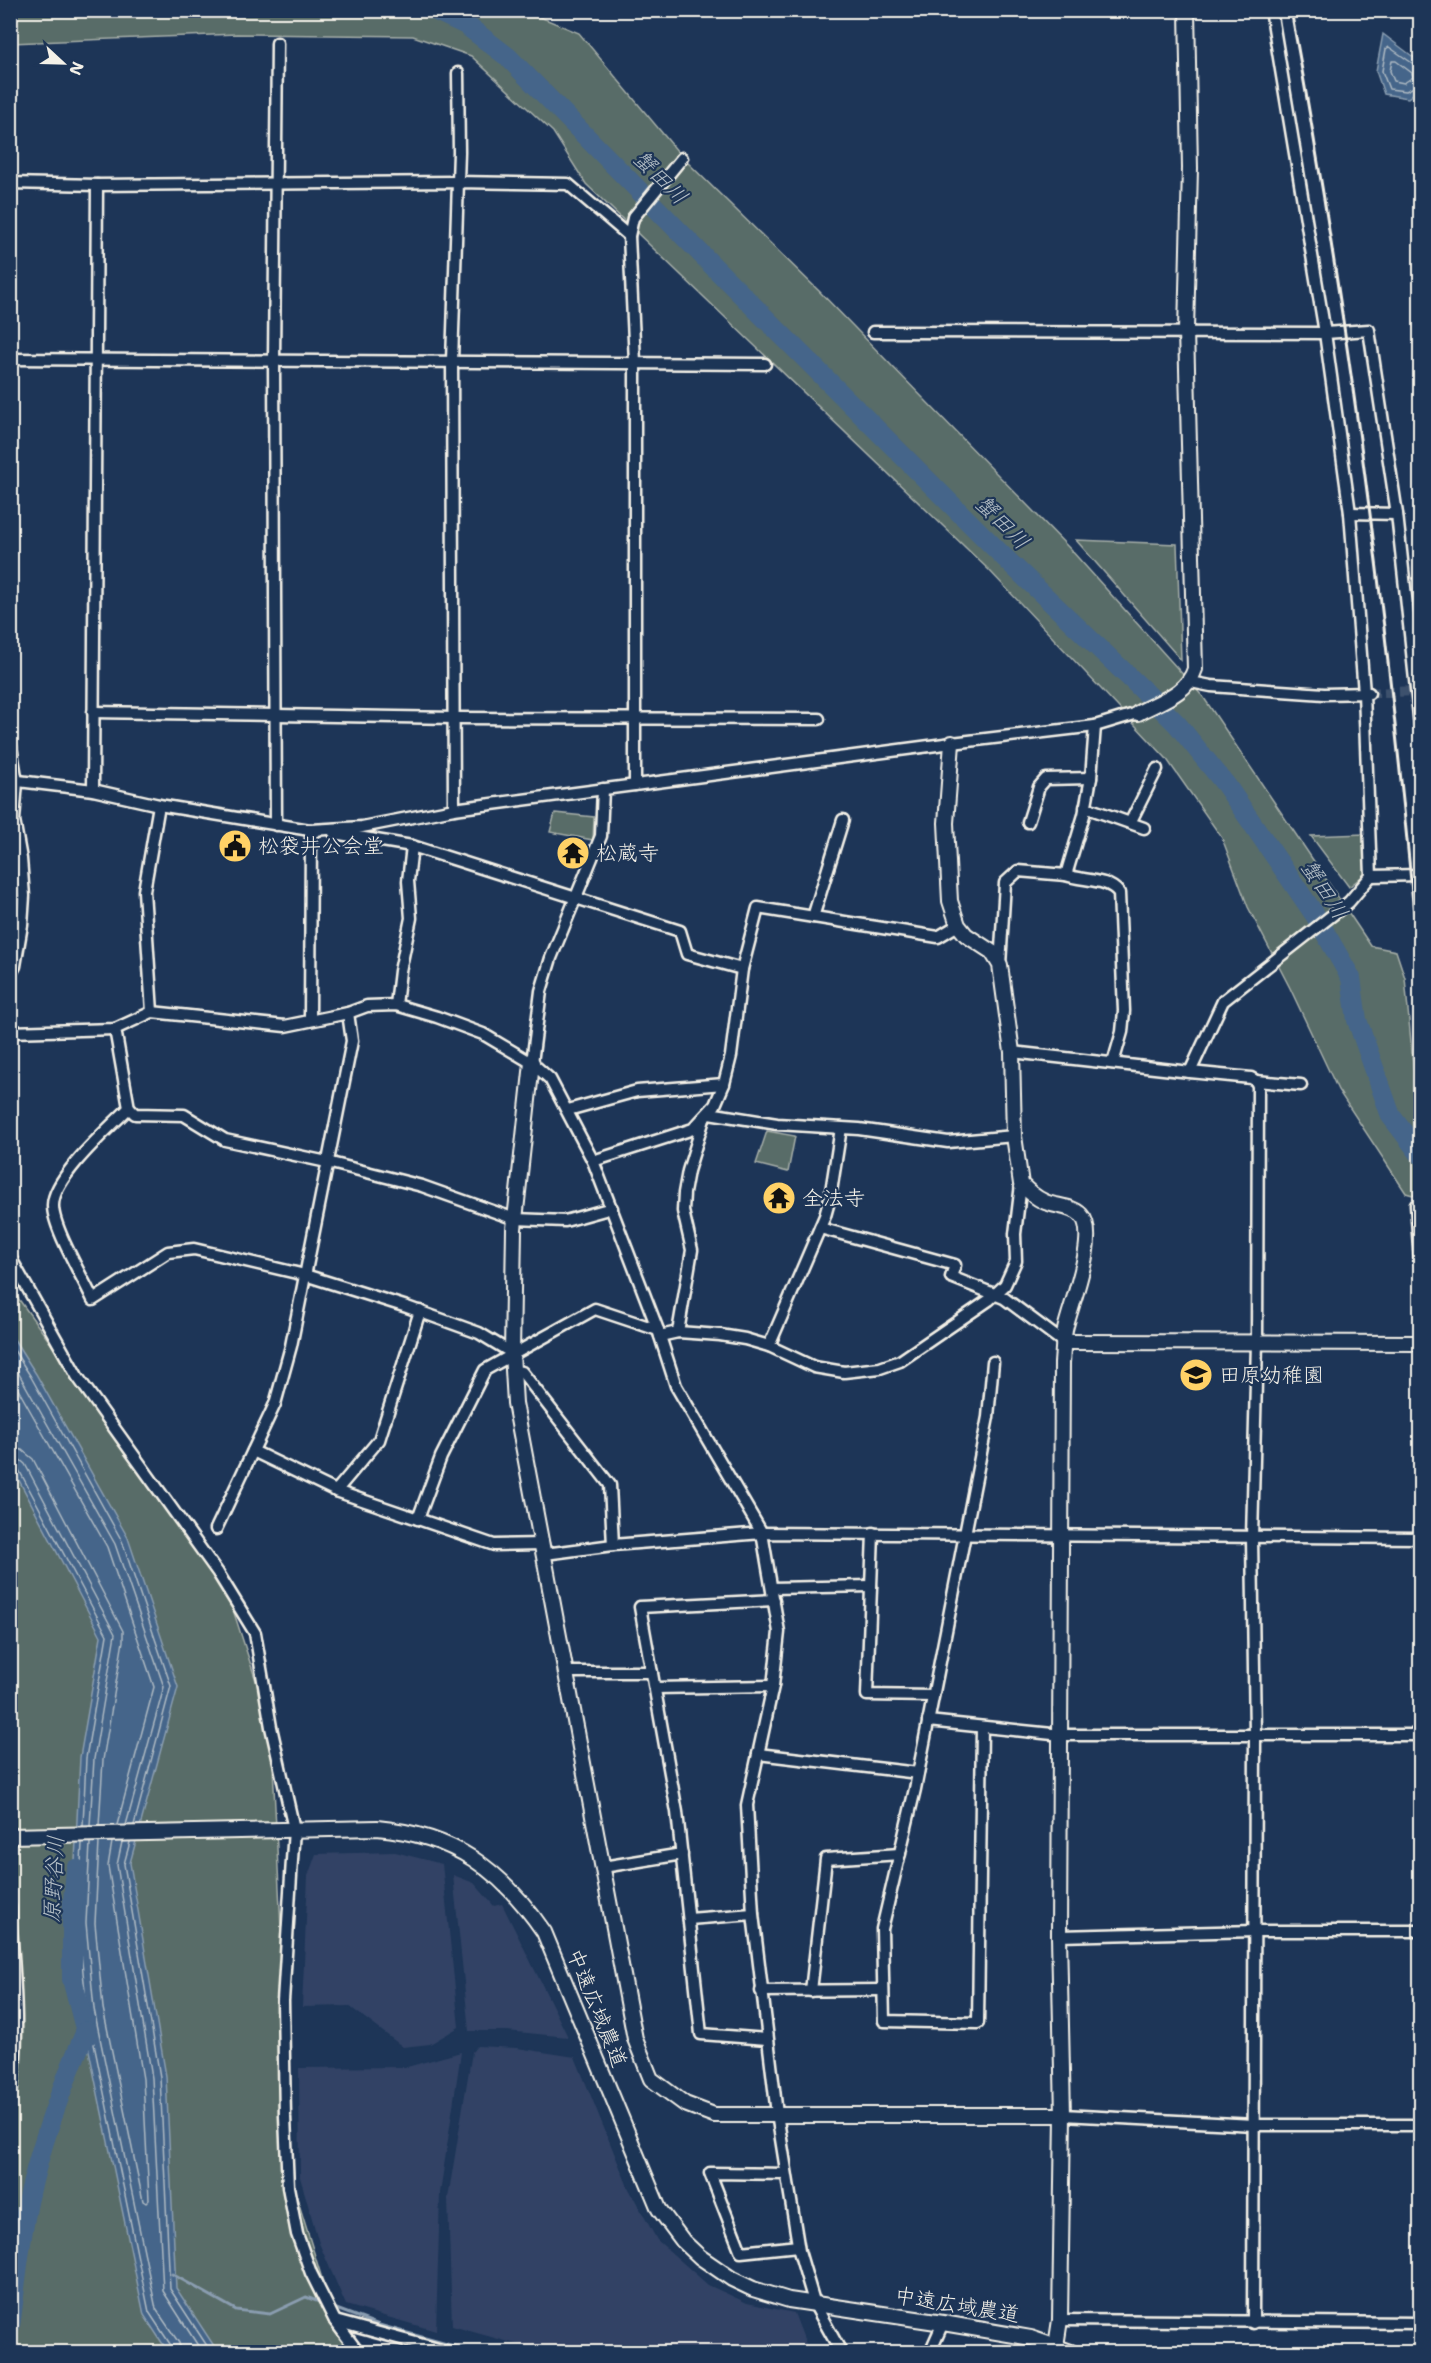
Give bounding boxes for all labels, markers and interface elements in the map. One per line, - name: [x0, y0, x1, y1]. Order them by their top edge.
- north arrow: [33, 33, 93, 93]
- text: N: [64, 59, 89, 78]
- water label: 蟹田川: [627, 144, 694, 211]
- water label: 蟹田川: [969, 489, 1036, 556]
- public building icon: 松袋井公会堂: [217, 828, 253, 864]
- place label: 松袋井公会堂: [258, 832, 384, 860]
- temple icon: 松蔵寺: [555, 835, 591, 871]
- place label: 松蔵寺: [596, 839, 659, 867]
- water label: 蟹田川: [1294, 854, 1355, 925]
- temple icon: 全法寺: [761, 1180, 797, 1216]
- place label: 全法寺: [802, 1184, 865, 1212]
- school or university icon: 田原幼稚園: [1178, 1357, 1214, 1393]
- place label: 田原幼稚園: [1219, 1361, 1324, 1389]
- water label: 原野谷川: [37, 1834, 70, 1924]
- street label: 中遠広域農道: [560, 1944, 634, 2072]
- street label: 中遠広域農道: [893, 2281, 1021, 2329]

